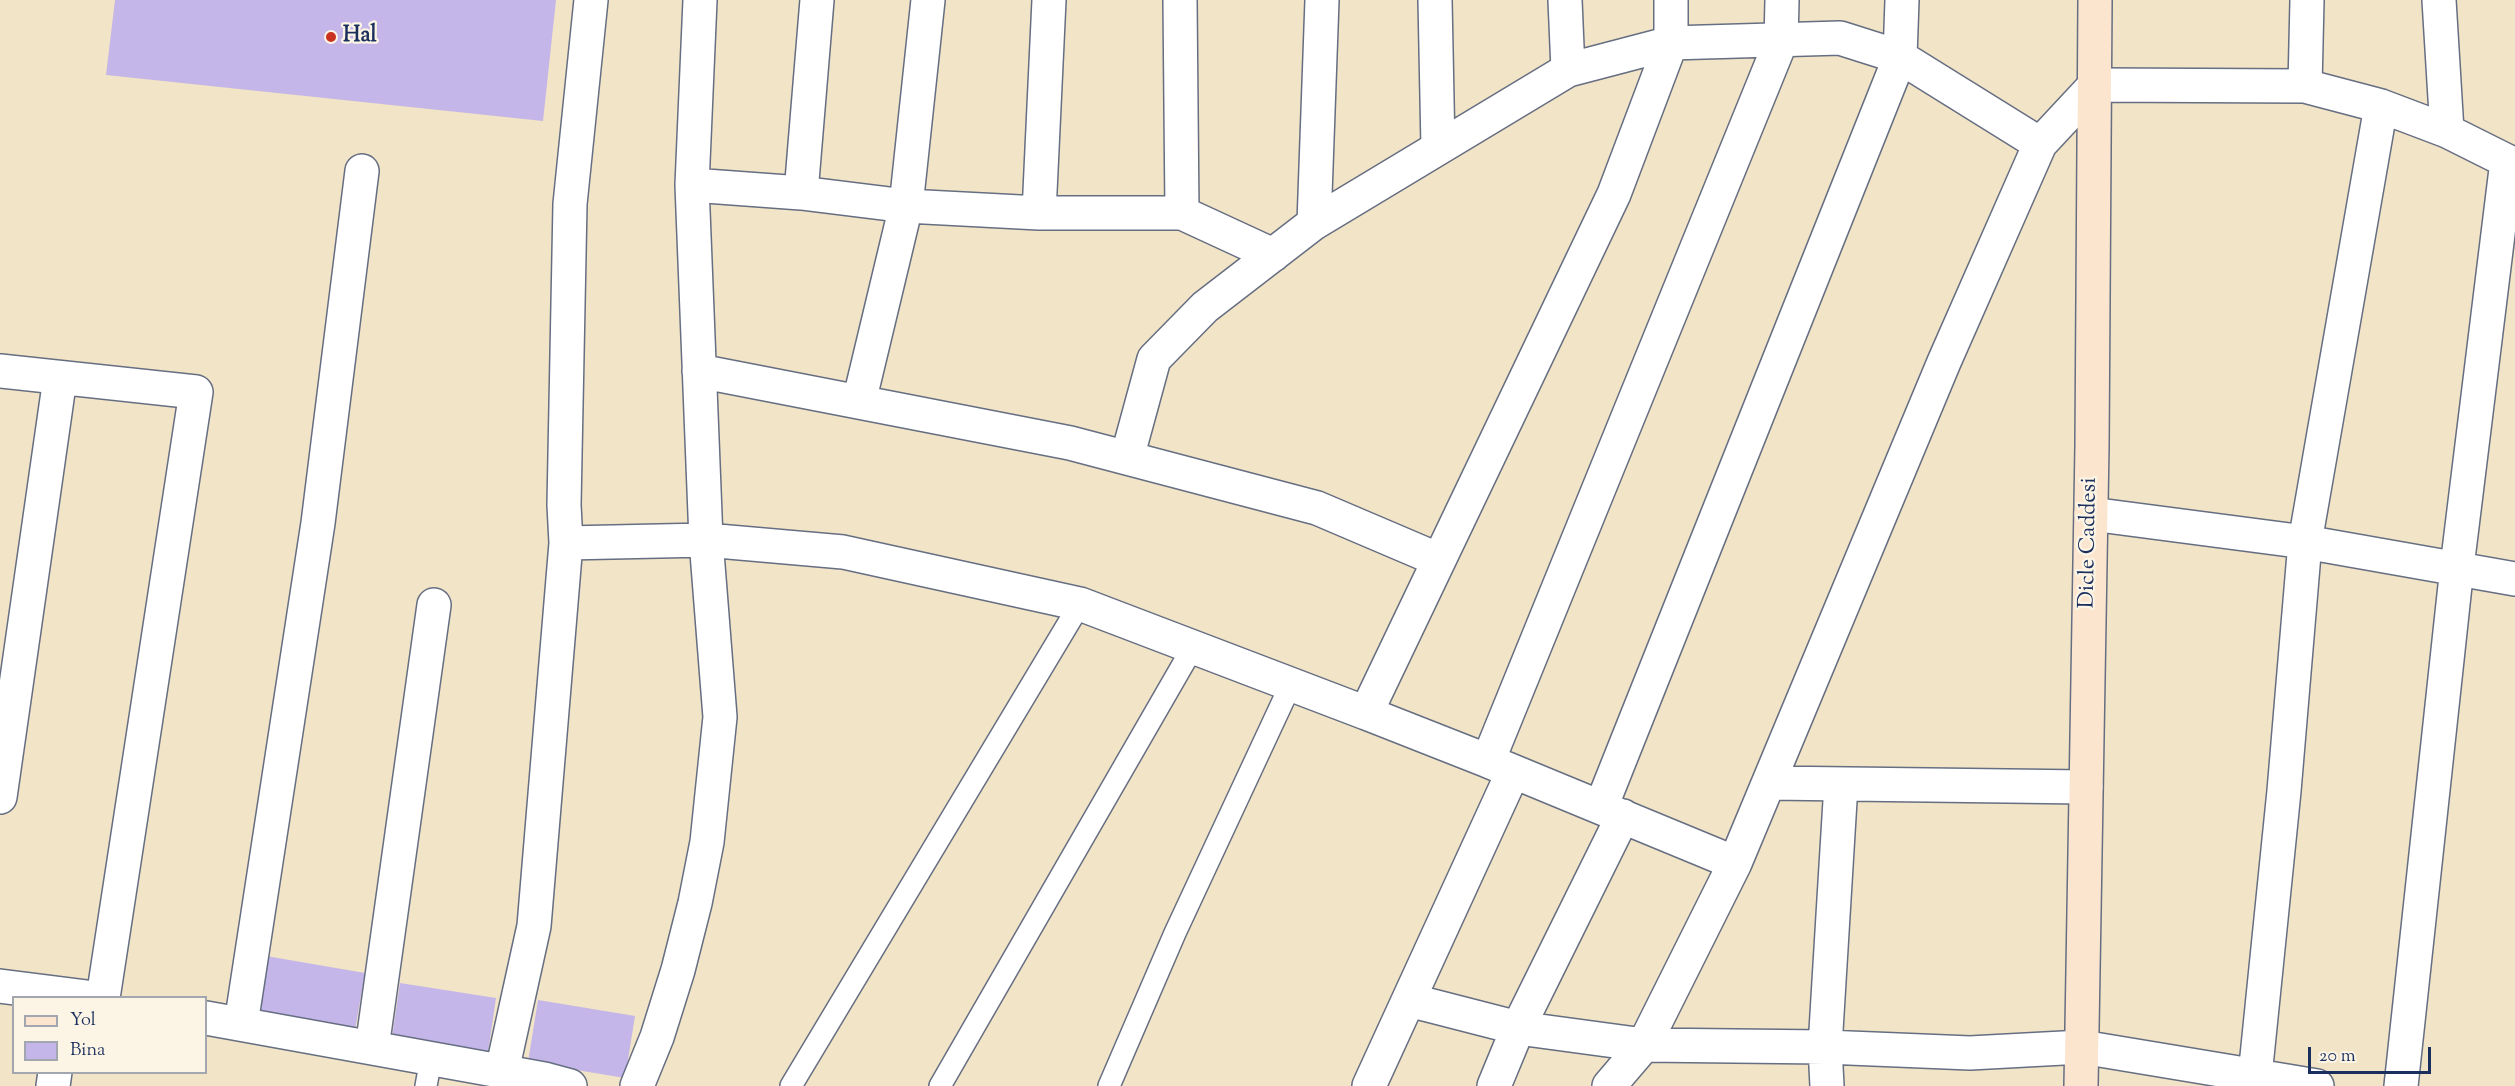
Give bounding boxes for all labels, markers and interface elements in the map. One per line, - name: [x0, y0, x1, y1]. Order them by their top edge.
- place label: Hal: [343, 24, 377, 50]
- marker: Hal: [324, 30, 338, 44]
- street label: Dicle Caddesi: [2076, 477, 2104, 609]
- legend: [12, 996, 207, 1074]
- text: Yol: [70, 1008, 96, 1034]
- scale bar: [2311, 1035, 2434, 1073]
- text: Bina: [70, 1038, 105, 1064]
- text: 20 m: [2319, 1044, 2356, 1070]

